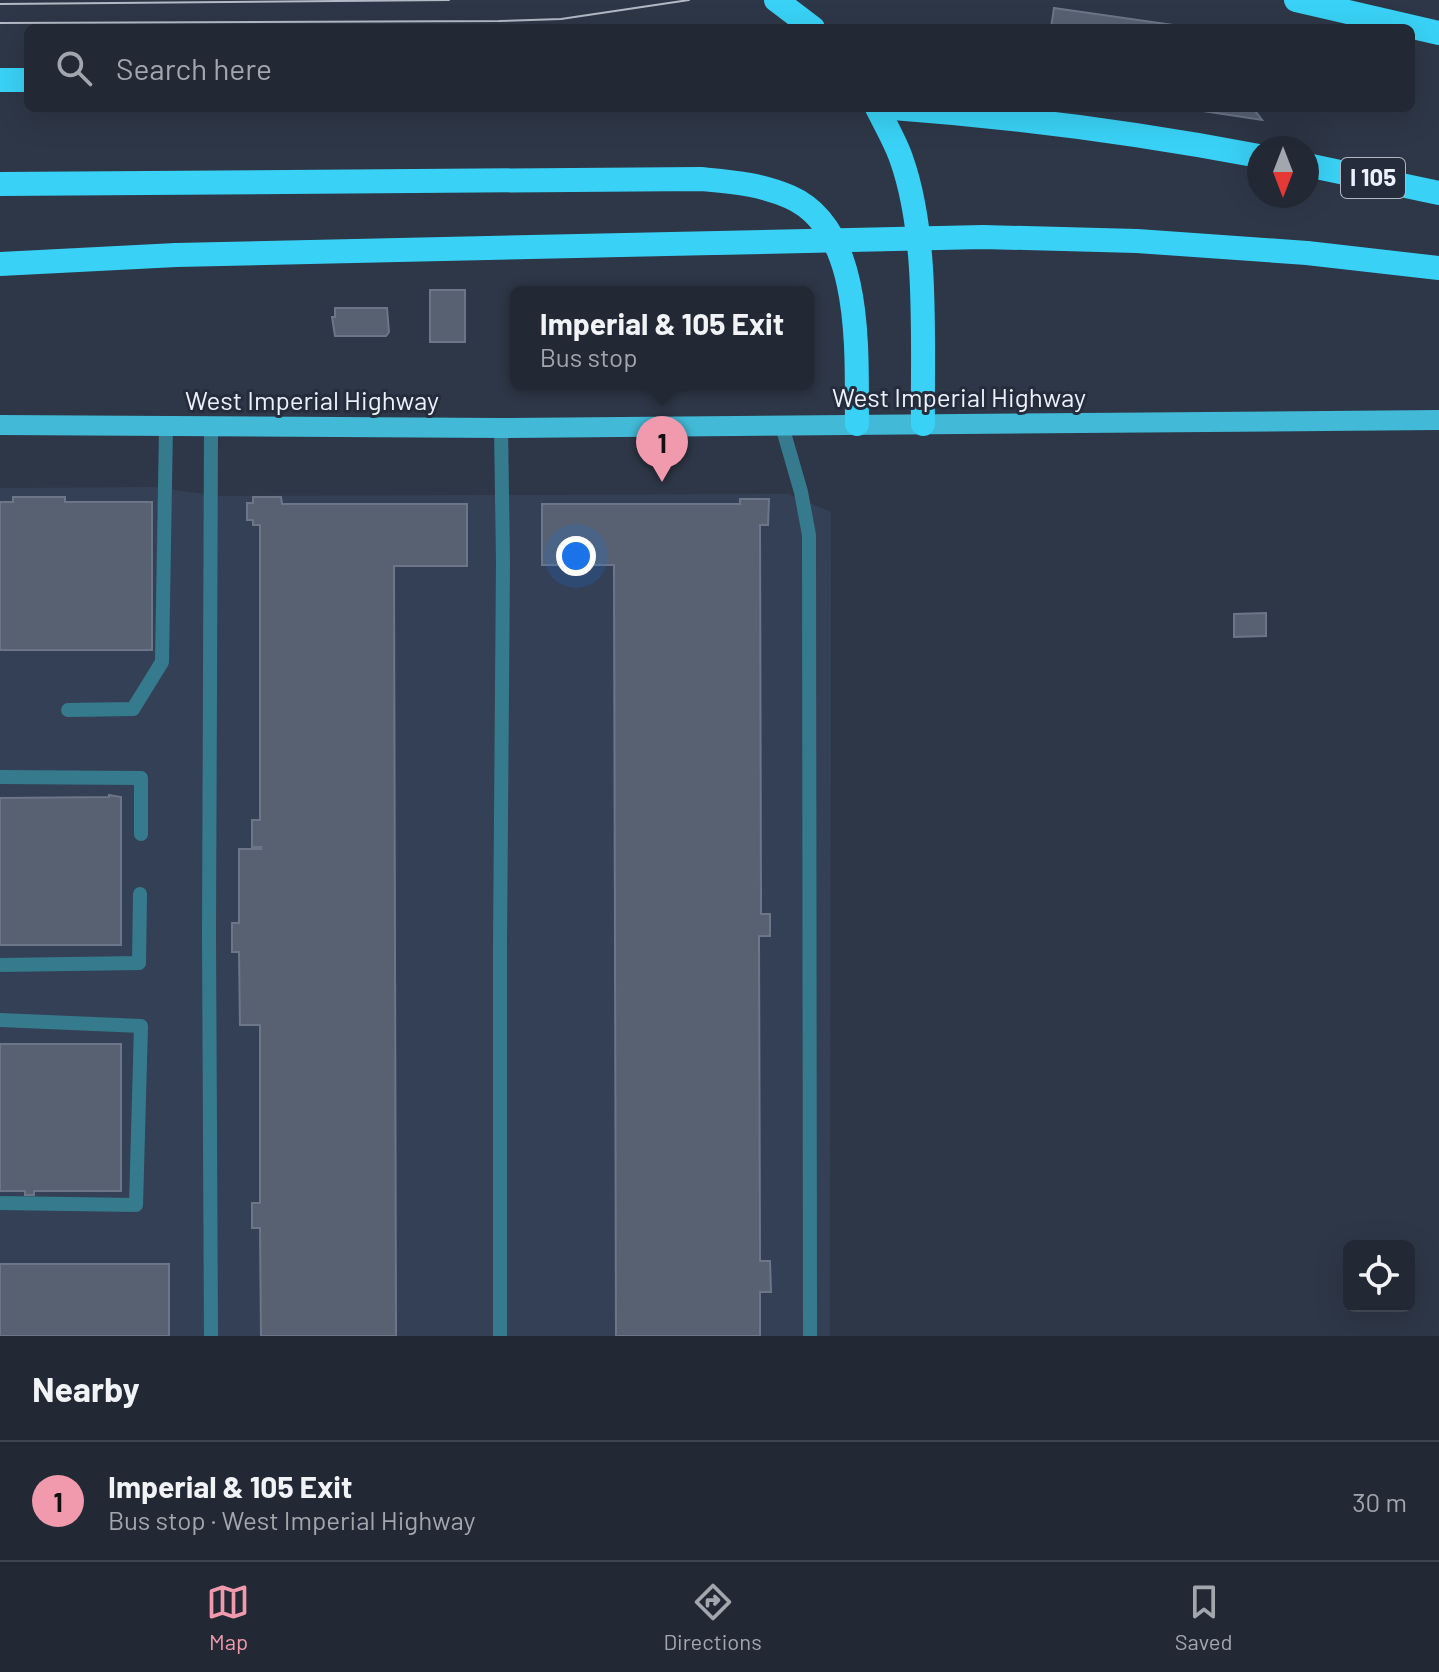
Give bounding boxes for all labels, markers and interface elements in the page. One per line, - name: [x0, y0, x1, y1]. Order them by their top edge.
- search box: [24, 24, 1415, 112]
- icon: search: [52, 46, 96, 90]
- text: Search here: [116, 50, 272, 86]
- north arrow: [1247, 136, 1319, 208]
- road number: I 105: [1341, 158, 1405, 198]
- popup: [510, 286, 814, 390]
- text: Imperial & 105 Exit: [540, 305, 784, 341]
- text: Bus stop: [540, 341, 637, 372]
- street label: West Imperial Highway: [832, 381, 1086, 412]
- street label: West Imperial Highway: [185, 384, 439, 415]
- pin: 1: [636, 416, 688, 482]
- your location: [556, 536, 596, 576]
- map controls: [1343, 1240, 1415, 1312]
- button: locate: [1343, 1240, 1415, 1312]
- text: Nearby: [32, 1368, 140, 1409]
- text: Imperial & 105 Exit: [108, 1468, 352, 1504]
- text: 1: [53, 1486, 63, 1517]
- text: 30 m: [1352, 1486, 1407, 1517]
- text: Bus stop · West Imperial Highway: [108, 1504, 476, 1535]
- tab: Map: [206, 1580, 250, 1654]
- tab: Directions: [663, 1580, 762, 1654]
- tab: Saved: [1175, 1580, 1232, 1654]

